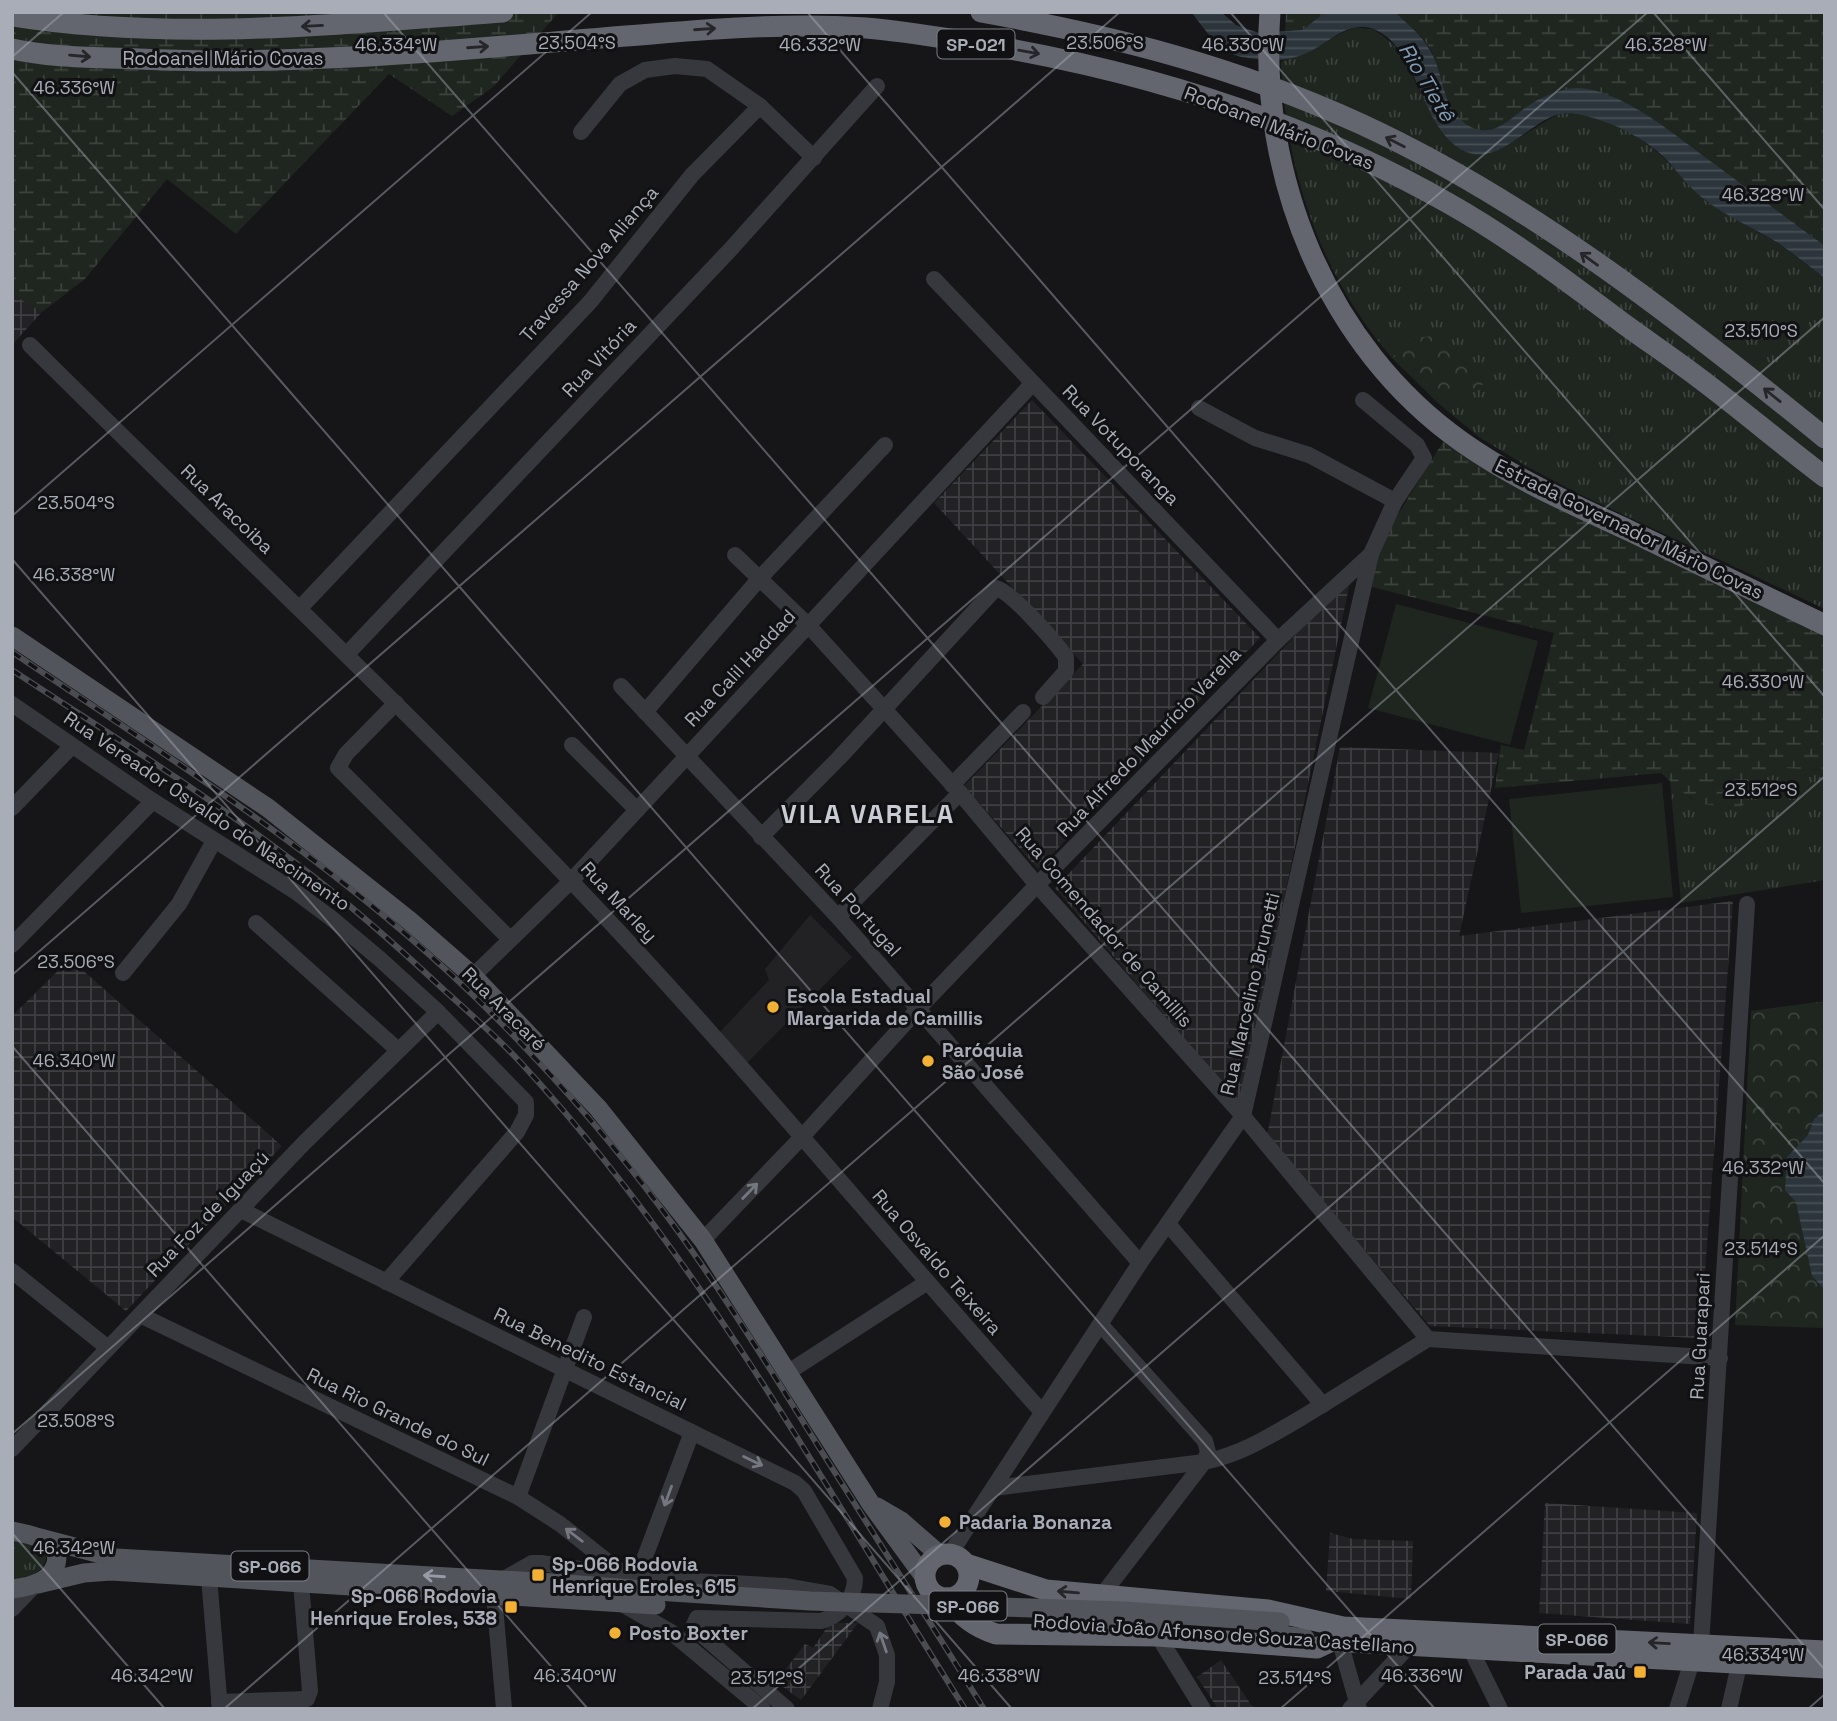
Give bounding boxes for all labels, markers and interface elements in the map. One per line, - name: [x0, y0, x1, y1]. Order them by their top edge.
- one-way arrow: [301, 19, 324, 32]
- one-way arrow: [693, 23, 716, 36]
- road number: SP-021: [937, 29, 1014, 58]
- text: 23.504°S: [538, 31, 616, 54]
- text: 23.506°S: [1066, 31, 1144, 54]
- text: 46.334°W: [355, 33, 437, 56]
- text: 46.332°W: [779, 33, 861, 56]
- text: 46.330°W: [1202, 33, 1285, 56]
- text: 46.328°W: [1625, 33, 1707, 56]
- water label: Rio Tietê: [1393, 38, 1462, 128]
- one-way arrow: [467, 40, 489, 53]
- street label: Rodoanel Mário Covas: [122, 46, 324, 71]
- one-way arrow: [1017, 46, 1040, 59]
- one-way arrow: [68, 50, 91, 63]
- text: 46.336°W: [33, 76, 115, 99]
- street label: Rodoanel Mário Covas: [1181, 80, 1377, 176]
- one-way arrow: [1385, 134, 1406, 148]
- street label: Travessa Nova Aliança: [514, 180, 664, 347]
- text: 46.328°W: [1722, 183, 1804, 206]
- one-way arrow: [1580, 251, 1599, 266]
- street label: Rua Vitória: [556, 313, 642, 403]
- text: 23.510°S: [1724, 319, 1798, 342]
- street label: Rua Votuporanga: [1057, 379, 1185, 511]
- one-way arrow: [1763, 387, 1781, 402]
- street label: Estrada Governador Mário Covas: [1491, 453, 1767, 605]
- street label: Rua Aracoiba: [175, 458, 279, 560]
- text: 23.504°S: [37, 491, 115, 514]
- text: 46.338°W: [33, 563, 115, 586]
- street label: Rua Calil Haddad: [679, 604, 801, 732]
- street label: Rua Alfredo Maurício Varella: [1052, 642, 1246, 842]
- text: 46.330°W: [1722, 670, 1805, 693]
- street label: Rua Vereador Osvaldo do Nascimento: [59, 705, 355, 917]
- text: 23.512°S: [1724, 778, 1798, 801]
- district label: VILA VARELA: [781, 797, 955, 831]
- street label: Rua Comendador de Camillis: [1010, 821, 1198, 1033]
- street label: Rua Marley: [575, 856, 663, 948]
- street label: Rua Portugal: [809, 858, 907, 962]
- street label: Rua Marcelino Brunetti: [1214, 890, 1286, 1098]
- text: 23.506°S: [37, 950, 115, 973]
- street label: Rua Aracaré: [457, 962, 551, 1056]
- place label: Escola Estadual Margarida de Camillis: [787, 984, 983, 1031]
- marker: Escola Estadual Margarida de Camillis: [765, 999, 781, 1015]
- place label: Paróquia São José: [942, 1038, 1024, 1085]
- text: 46.340°W: [32, 1049, 116, 1072]
- marker: Paróquia São José: [920, 1053, 936, 1069]
- street label: Rua Foz de Iguaçú: [141, 1146, 275, 1282]
- text: 46.332°W: [1722, 1156, 1804, 1179]
- one-way arrow: [742, 1182, 759, 1199]
- street label: Rua Osvaldo Teixeira: [867, 1184, 1007, 1340]
- text: 23.514°S: [1724, 1237, 1798, 1260]
- street label: Rua Guarapari: [1684, 1272, 1716, 1400]
- street label: Rua Benedito Estancial: [490, 1301, 690, 1417]
- street label: Rua Rio Grande do Sul: [303, 1362, 493, 1472]
- text: 23.508°S: [37, 1409, 115, 1432]
- one-way arrow: [742, 1455, 763, 1469]
- one-way arrow: [661, 1484, 673, 1506]
- place label: Padaria Bonanza: [959, 1510, 1112, 1535]
- marker: Padaria Bonanza: [937, 1514, 953, 1530]
- one-way arrow: [565, 1528, 584, 1542]
- text: 46.342°W: [33, 1536, 115, 1559]
- road number: SP-066: [232, 1552, 308, 1581]
- place label: Sp-066 Rodovia Henrique Eroles, 615: [552, 1552, 736, 1599]
- marker: Sp-066 Rodovia Henrique Eroles, 615: [530, 1567, 546, 1583]
- one-way arrow: [423, 1569, 446, 1582]
- place label: Sp-066 Rodovia Henrique Eroles, 538: [310, 1584, 497, 1631]
- one-way arrow: [1058, 1585, 1080, 1598]
- road number: SP-066: [930, 1591, 1006, 1620]
- marker: Sp-066 Rodovia Henrique Eroles, 538: [503, 1599, 519, 1615]
- street label: Rodovia João Afonso de Souza Castellano: [1032, 1608, 1416, 1660]
- place label: Posto Boxter: [629, 1621, 748, 1646]
- road number: SP-066: [1538, 1624, 1616, 1654]
- marker: Posto Boxter: [607, 1625, 623, 1641]
- one-way arrow: [876, 1632, 888, 1654]
- one-way arrow: [1647, 1636, 1670, 1649]
- text: 46.334°W: [1722, 1643, 1804, 1666]
- place label: Parada Jaú: [1524, 1660, 1626, 1685]
- text: 46.342°W: [111, 1664, 193, 1687]
- text: 46.340°W: [533, 1664, 617, 1687]
- text: 46.338°W: [958, 1664, 1040, 1687]
- text: 46.336°W: [1381, 1664, 1463, 1687]
- marker: Parada Jaú: [1632, 1664, 1648, 1680]
- text: 23.512°S: [730, 1666, 804, 1689]
- text: 23.514°S: [1258, 1666, 1332, 1689]

